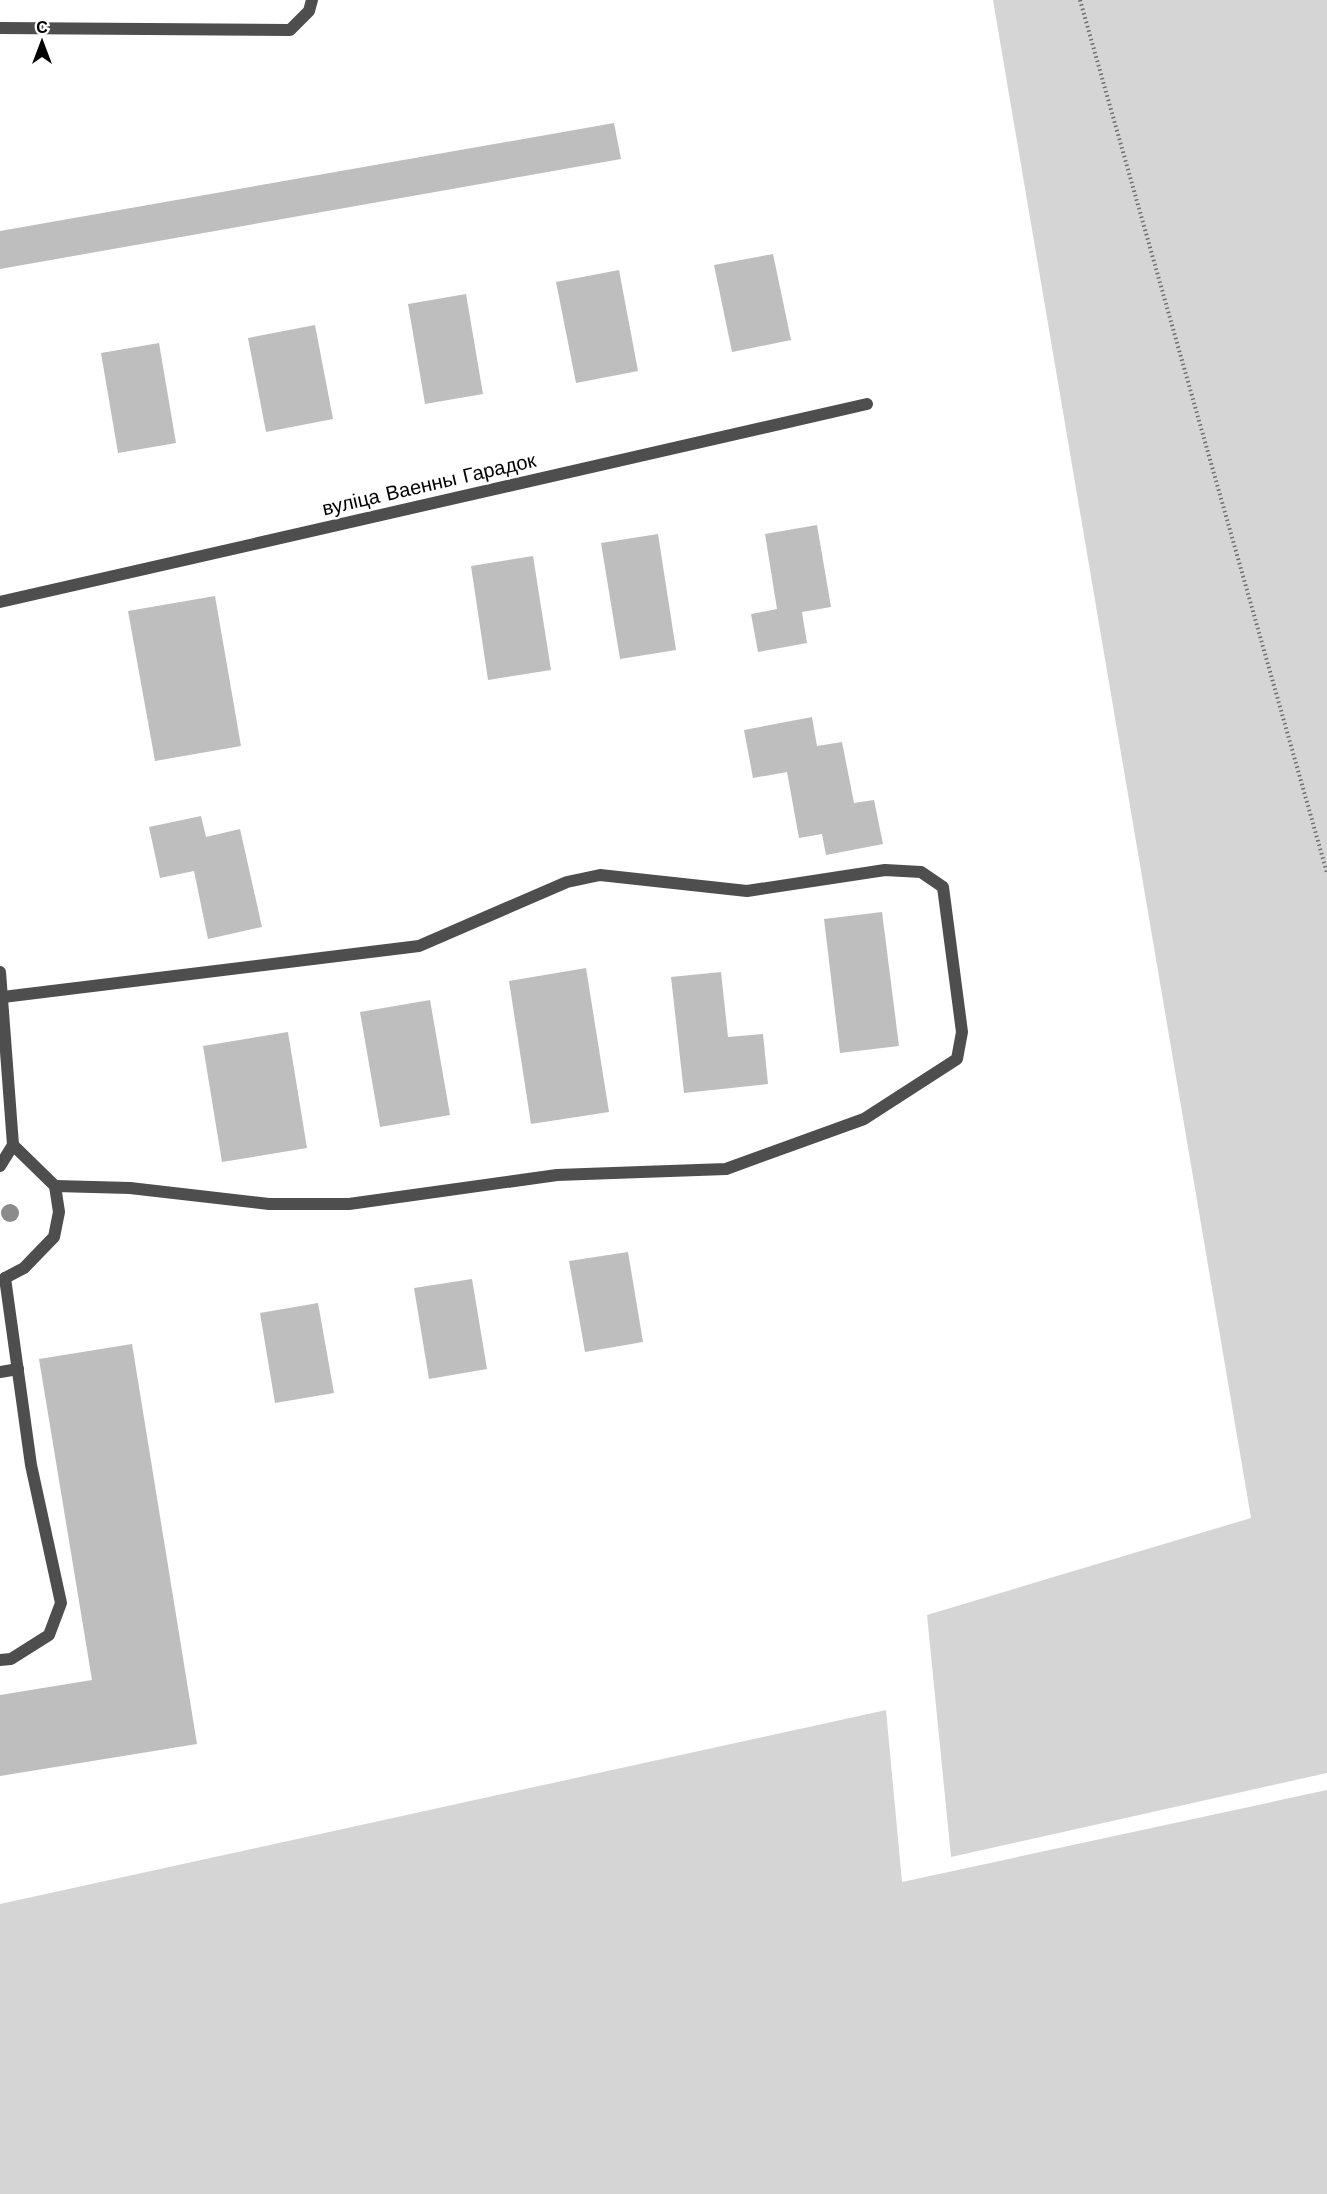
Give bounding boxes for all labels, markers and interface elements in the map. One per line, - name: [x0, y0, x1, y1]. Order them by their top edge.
- north arrow: [12, 12, 72, 72]
- text: С: [36, 18, 48, 37]
- street label: вуліца Ваенны Гарадок: [320, 448, 539, 520]

